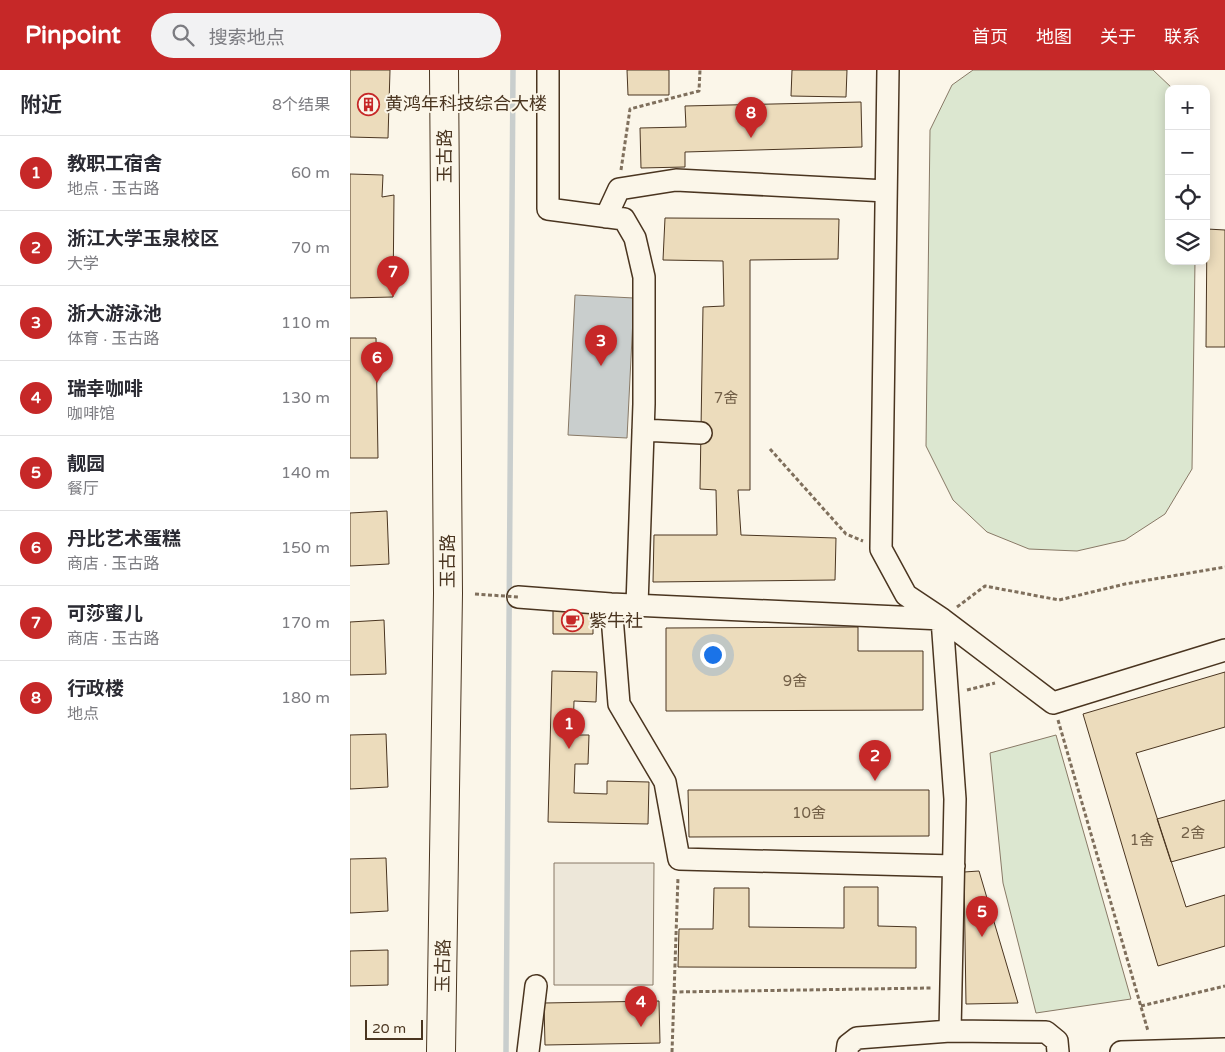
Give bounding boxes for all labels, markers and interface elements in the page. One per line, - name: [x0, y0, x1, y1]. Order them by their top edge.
- search box: [151, 13, 501, 58]
- text: Pinpoint: [25, 21, 121, 50]
- icon: search: [169, 21, 197, 49]
- text: 首页: [972, 26, 1008, 48]
- text: 地图: [1036, 26, 1072, 48]
- text: 关于: [1100, 26, 1136, 48]
- text: 联系: [1164, 26, 1200, 48]
- text: 搜索地点: [209, 27, 285, 49]
- map controls: [1165, 85, 1210, 265]
- button: +: [1165, 85, 1210, 130]
- building icon: 黄鸿年科技综合大楼: [357, 92, 381, 116]
- text: 附近: [20, 93, 62, 118]
- place label: 黄鸿年科技综合大楼: [385, 93, 547, 115]
- text: 8个结果: [272, 95, 330, 115]
- pin: 8: [735, 97, 767, 138]
- street label: 玉古路: [434, 129, 456, 183]
- button: −: [1165, 130, 1210, 175]
- text: 教职工宿舍: [67, 153, 162, 175]
- text: 1: [31, 163, 41, 183]
- text: 60 m: [291, 163, 330, 183]
- button: locate: [1165, 175, 1210, 220]
- text: 地点 · 玉古路: [67, 179, 159, 199]
- button: layers: [1165, 220, 1210, 265]
- text: 浙江大学玉泉校区: [67, 228, 219, 250]
- text: 2: [31, 238, 41, 258]
- text: 70 m: [291, 238, 330, 258]
- text: 大学: [67, 254, 99, 274]
- pin: 7: [377, 256, 409, 297]
- text: 浙大游泳池: [67, 303, 162, 325]
- text: 3: [31, 313, 41, 333]
- text: 110 m: [281, 313, 330, 333]
- pin: 3: [585, 325, 617, 366]
- text: 体育 · 玉古路: [67, 329, 159, 349]
- pin: 6: [361, 342, 393, 383]
- text: 瑞幸咖啡: [67, 378, 143, 400]
- text: 4: [31, 388, 41, 408]
- text: 130 m: [281, 388, 330, 408]
- house number: 7舍: [714, 389, 738, 407]
- text: 咖啡馆: [67, 404, 115, 424]
- text: 靓园: [67, 453, 105, 475]
- text: 5: [31, 463, 41, 483]
- text: 140 m: [281, 463, 330, 483]
- text: 餐厅: [67, 479, 99, 499]
- text: 丹比艺术蛋糕: [67, 528, 181, 550]
- street label: 玉古路: [437, 534, 459, 588]
- text: 6: [31, 538, 41, 558]
- text: 150 m: [281, 538, 330, 558]
- text: 商店 · 玉古路: [67, 554, 159, 574]
- text: 可莎蜜儿: [67, 603, 143, 625]
- cafe icon: 紫牛社: [561, 609, 585, 633]
- place label: 紫牛社: [589, 610, 643, 632]
- text: 7: [31, 613, 41, 633]
- text: 170 m: [281, 613, 330, 633]
- text: 商店 · 玉古路: [67, 629, 159, 649]
- your location: [700, 642, 726, 668]
- house number: 9舍: [783, 672, 807, 690]
- text: 行政楼: [67, 678, 124, 700]
- text: 8: [31, 688, 41, 708]
- text: 180 m: [281, 688, 330, 708]
- text: 地点: [67, 704, 99, 724]
- pin: 1: [553, 708, 585, 749]
- pin: 2: [859, 740, 891, 781]
- house number: 10舍: [792, 804, 826, 822]
- house number: 2舍: [1181, 824, 1205, 842]
- house number: 1舍: [1130, 831, 1154, 849]
- pin: 5: [966, 896, 998, 937]
- street label: 玉古路: [432, 939, 454, 993]
- pin: 4: [625, 986, 657, 1027]
- scale bar: [365, 1017, 422, 1040]
- text: 20 m: [372, 1020, 406, 1037]

